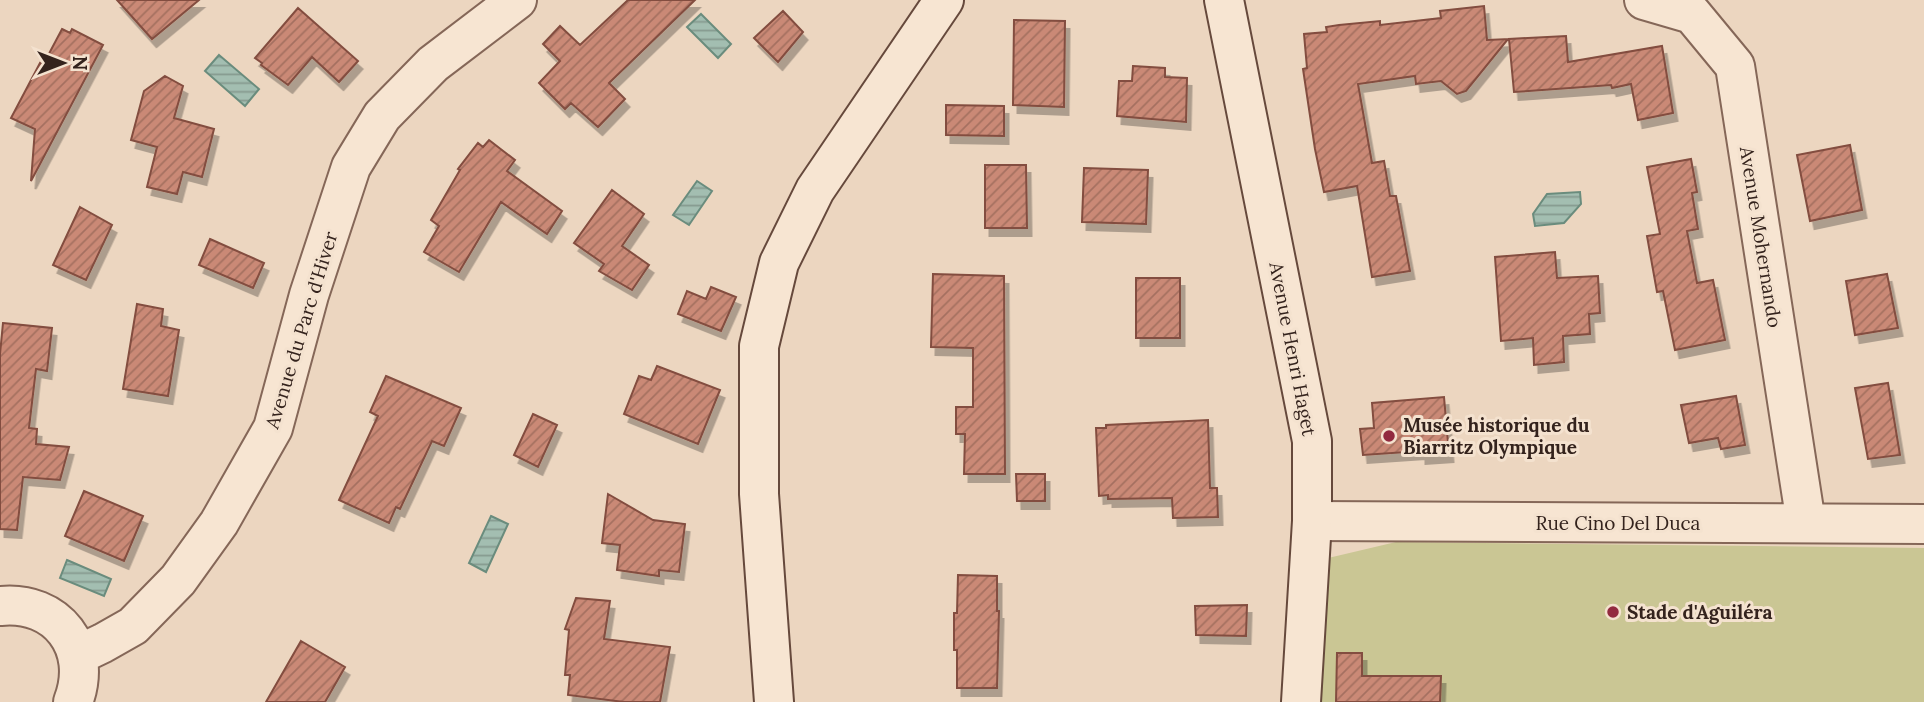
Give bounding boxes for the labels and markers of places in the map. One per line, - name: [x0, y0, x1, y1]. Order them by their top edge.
- place label: Musée historique du Biarritz Olympique: [1403, 413, 1590, 459]
- marker: Musée historique du Biarritz Olympique: [1381, 428, 1397, 444]
- place label: Stade d'Aguiléra: [1627, 600, 1772, 624]
- marker: Stade d'Aguiléra: [1605, 604, 1621, 620]

